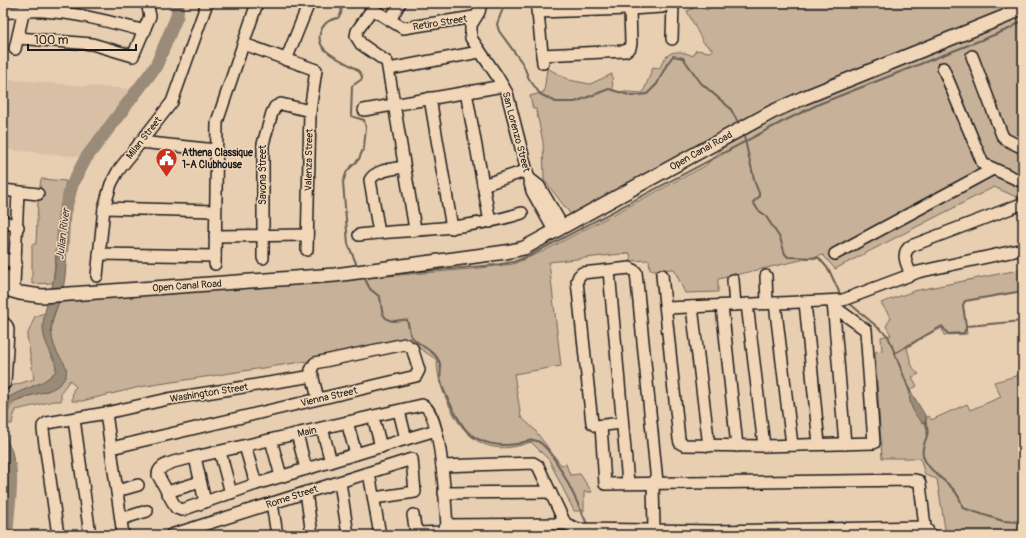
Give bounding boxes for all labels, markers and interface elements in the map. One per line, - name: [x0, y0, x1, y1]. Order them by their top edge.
- street label: Retiro Street: [412, 13, 469, 33]
- scale bar: [28, 26, 136, 52]
- text: 100 m: [34, 33, 69, 48]
- street label: San Lorenzo Street: [500, 91, 533, 174]
- street label: Milan Street: [124, 114, 165, 162]
- street label: Valenza Street: [302, 128, 316, 191]
- street label: Open Canal Road: [668, 129, 734, 173]
- street label: Savona Street: [257, 144, 269, 205]
- public building icon: Athena Classique 1-A Clubhouse: [154, 146, 180, 179]
- place label: Athena Classique 1-A Clubhouse: [182, 147, 254, 171]
- water label: Julian River: [53, 205, 73, 260]
- street label: Open Canal Road: [152, 278, 222, 294]
- street label: Washington Street: [169, 381, 250, 405]
- street label: Vienna Street: [300, 384, 359, 409]
- street label: Main: [296, 424, 318, 440]
- street label: Rome Street: [264, 483, 320, 511]

